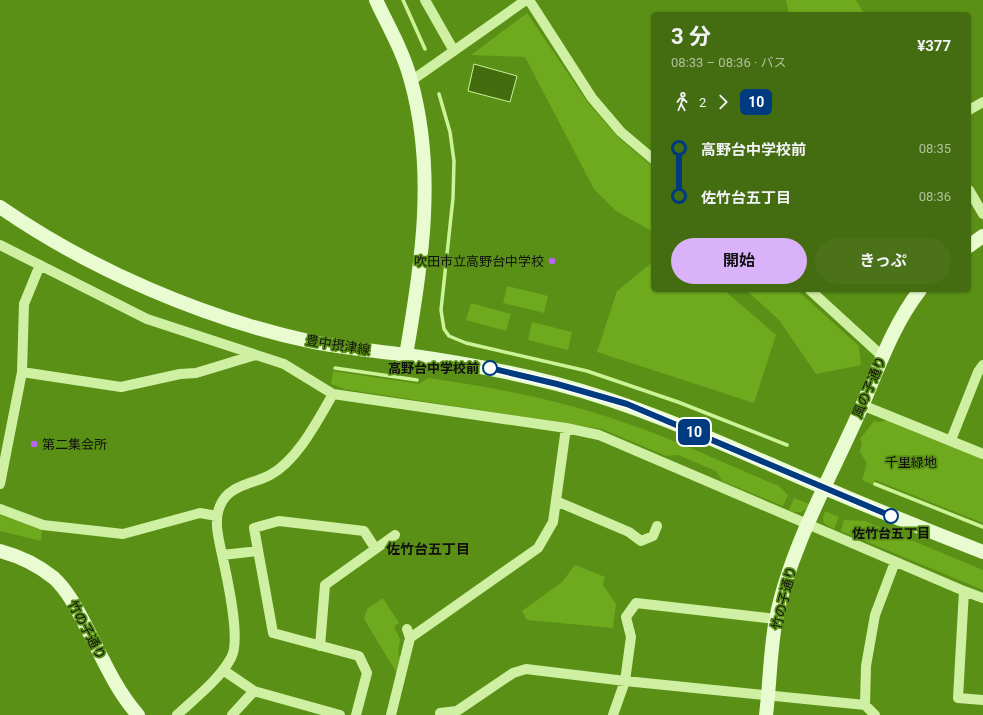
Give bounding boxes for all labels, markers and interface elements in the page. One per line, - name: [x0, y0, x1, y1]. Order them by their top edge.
- text: 3 分: [671, 24, 711, 49]
- text: ¥377: [917, 37, 951, 55]
- text: 08:33 – 08:36 · バス: [671, 55, 787, 70]
- icon: walk: [671, 91, 693, 113]
- icon: forward: [712, 91, 734, 113]
- text: 10: [748, 94, 764, 110]
- text: 2: [699, 95, 706, 110]
- text: 高野台中学校前: [701, 141, 806, 159]
- text: 08:35: [919, 141, 951, 156]
- text: 佐竹台五丁目: [701, 189, 791, 207]
- text: 08:36: [919, 189, 951, 204]
- button: 開始: [671, 238, 807, 284]
- button: きっぷ: [815, 238, 951, 284]
- place label: 吹田市立高野台中学校: [414, 254, 544, 269]
- marker: 吹田市立高野台中学校: [547, 256, 557, 266]
- street label: 豊中摂津線: [305, 333, 371, 357]
- street label: 風の子通り: [849, 354, 889, 420]
- marker: 高野台中学校前: [482, 360, 498, 376]
- place label: 高野台中学校前: [388, 361, 479, 376]
- line badge: 10: [676, 419, 712, 445]
- text: 10: [686, 424, 702, 440]
- place label: 第二集会所: [42, 437, 107, 452]
- marker: 第二集会所: [29, 439, 39, 449]
- park label: 千里緑地: [885, 455, 937, 470]
- marker: 佐竹台五丁目: [883, 508, 899, 524]
- place label: 佐竹台五丁目: [852, 526, 930, 541]
- district label: 佐竹台五丁目: [386, 541, 470, 557]
- street label: 竹の子通り: [769, 565, 799, 631]
- street label: 竹の子通り: [65, 598, 109, 662]

